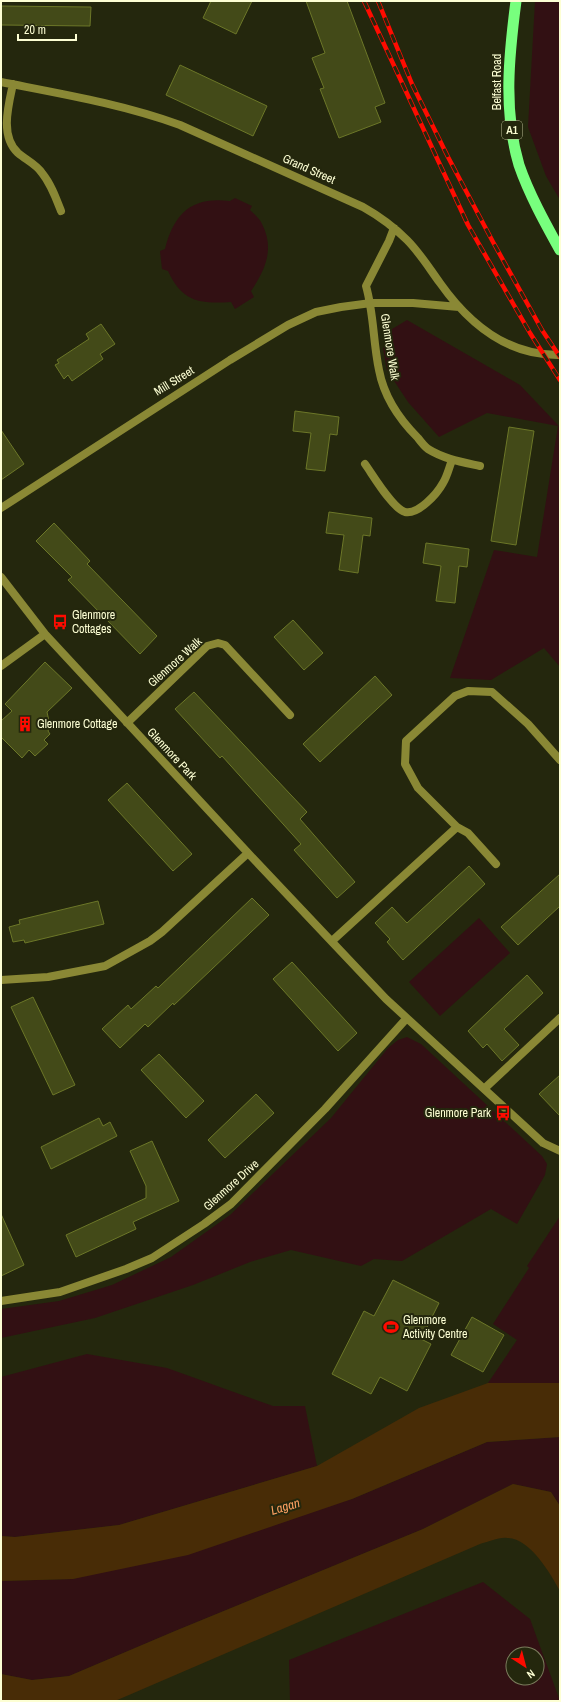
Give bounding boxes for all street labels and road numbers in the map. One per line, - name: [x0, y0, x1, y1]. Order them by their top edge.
- street label: Belfast Road: [489, 54, 505, 110]
- road number: A1: [502, 121, 522, 139]
- street label: Grand Street: [280, 150, 338, 188]
- street label: Glenmore Walk: [377, 312, 403, 382]
- street label: Mill Street: [151, 362, 197, 400]
- street label: Glenmore Walk: [145, 633, 205, 691]
- street label: Glenmore Park: [144, 724, 200, 784]
- street label: Glenmore Drive: [200, 1156, 262, 1214]

